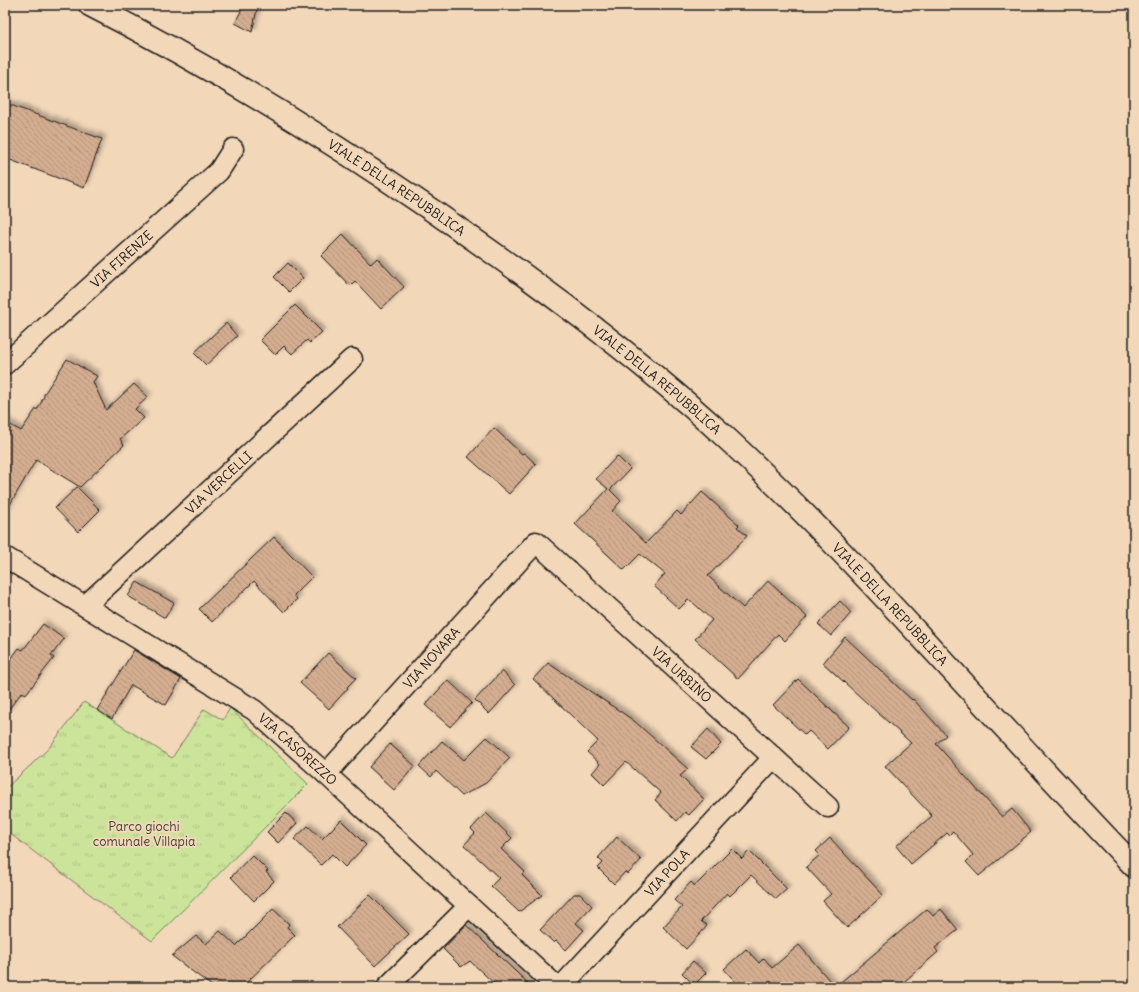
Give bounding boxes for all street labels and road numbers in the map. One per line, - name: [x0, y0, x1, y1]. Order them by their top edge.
- street label: VIALE DELLA REPUBBLICA: [325, 135, 469, 239]
- street label: VIA FIRENZE: [87, 226, 157, 291]
- street label: VIALE DELLA REPUBBLICA: [590, 321, 725, 438]
- street label: VIA VERCELLI: [182, 447, 256, 518]
- street label: VIALE DELLA REPUBBLICA: [829, 539, 952, 669]
- street label: VIA NOVARA: [399, 623, 463, 692]
- street label: VIA URBINO: [648, 643, 716, 706]
- street label: VIA CASOREZZO: [255, 709, 341, 789]
- street label: VIA POLA: [641, 845, 693, 900]

